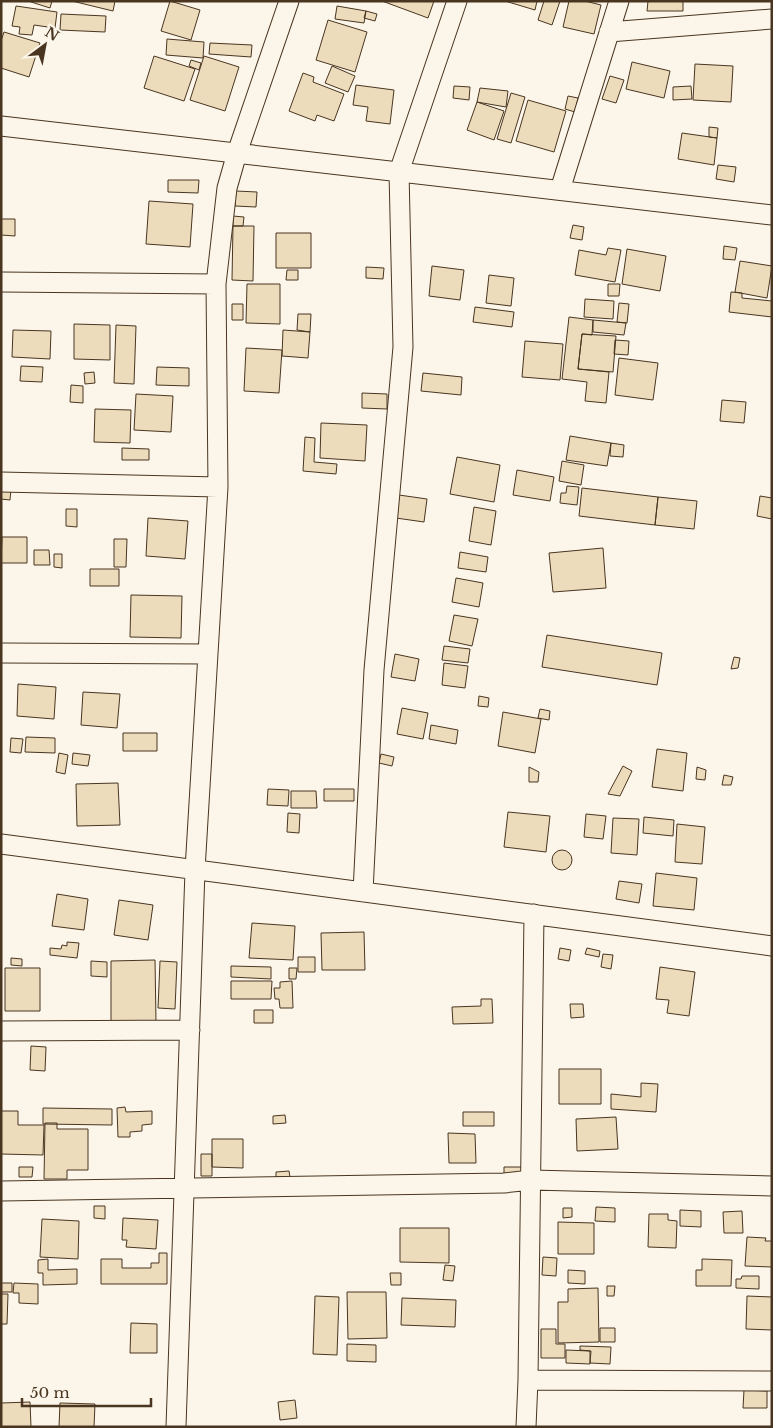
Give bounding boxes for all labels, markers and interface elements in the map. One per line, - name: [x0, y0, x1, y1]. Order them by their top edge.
- north arrow: [20, 20, 70, 70]
- text: N: [42, 23, 62, 45]
- scale bar: [22, 1376, 151, 1408]
- text: 50 m: [30, 1383, 70, 1402]

